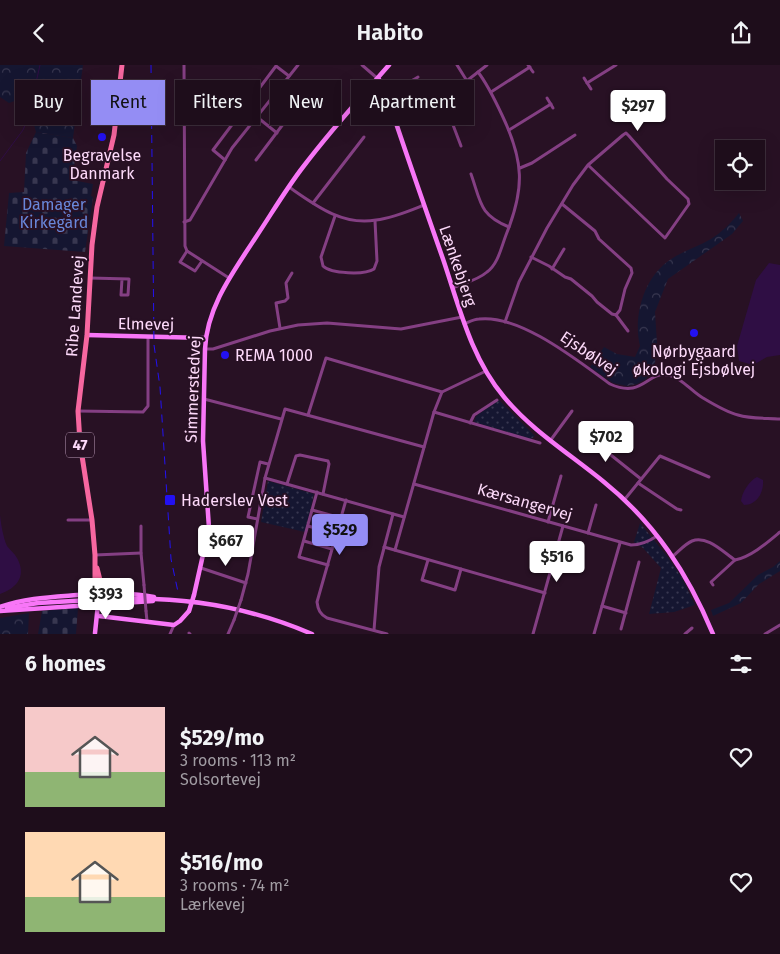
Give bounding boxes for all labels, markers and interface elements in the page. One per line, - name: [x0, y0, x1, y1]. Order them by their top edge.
- icon: back: [25, 19, 53, 47]
- text: Habito: [357, 19, 423, 46]
- icon: share: [727, 19, 755, 47]
- chip: Buy: [15, 80, 81, 125]
- chip: Rent: [91, 80, 165, 125]
- chip: Filters: [175, 80, 260, 125]
- chip: New: [270, 80, 341, 125]
- chip: Apartment: [351, 80, 474, 125]
- pin: $297: [608, 89, 668, 132]
- text: $297: [622, 96, 655, 115]
- marker: Begravelse Danmark: [96, 131, 108, 143]
- map controls: [715, 140, 765, 190]
- button: locate: [715, 140, 765, 190]
- place label: Begravelse Danmark: [63, 146, 141, 183]
- park label: Damager Kirkegård: [20, 195, 88, 232]
- street label: Lænkebjerg: [435, 223, 481, 310]
- street label: Ribe Landevej: [62, 255, 88, 357]
- street label: Elmevej: [118, 314, 174, 334]
- street label: Ejsbølvej: [557, 327, 621, 379]
- marker: Nørbygaard økologi Ejsbølvej: [688, 327, 700, 339]
- street label: Simmerstedvej: [182, 335, 204, 443]
- place label: Nørbygaard økologi Ejsbølvej: [633, 342, 755, 379]
- place label: REMA 1000: [235, 346, 313, 365]
- marker: REMA 1000: [219, 349, 231, 361]
- pin: $702: [576, 421, 636, 463]
- text: $702: [589, 427, 623, 446]
- road number: 47: [66, 433, 94, 457]
- street label: Kærsangervej: [475, 479, 575, 525]
- place label: Haderslev Vest: [181, 491, 288, 510]
- marker: Haderslev Vest: [163, 493, 177, 507]
- pin: $529: [310, 513, 370, 556]
- text: $529: [323, 520, 357, 539]
- pin: $667: [196, 525, 256, 567]
- text: $667: [209, 531, 243, 550]
- pin: $516: [527, 541, 587, 583]
- text: $516: [541, 547, 573, 566]
- pin: $393: [76, 577, 136, 620]
- text: $393: [89, 584, 123, 603]
- icon: filters: [727, 650, 755, 678]
- text: 6 homes: [25, 651, 106, 677]
- text: $529/mo: [180, 725, 264, 751]
- icon: home: [65, 727, 125, 787]
- icon: heart: [727, 743, 755, 771]
- text: 3 rooms · 113 m²: [180, 751, 296, 770]
- text: Solsortevej: [180, 770, 261, 789]
- text: $516/mo: [180, 850, 263, 876]
- icon: home: [65, 852, 125, 912]
- icon: heart: [727, 868, 755, 896]
- text: 3 rooms · 74 m²: [180, 876, 289, 895]
- text: Lærkevej: [180, 895, 245, 914]

